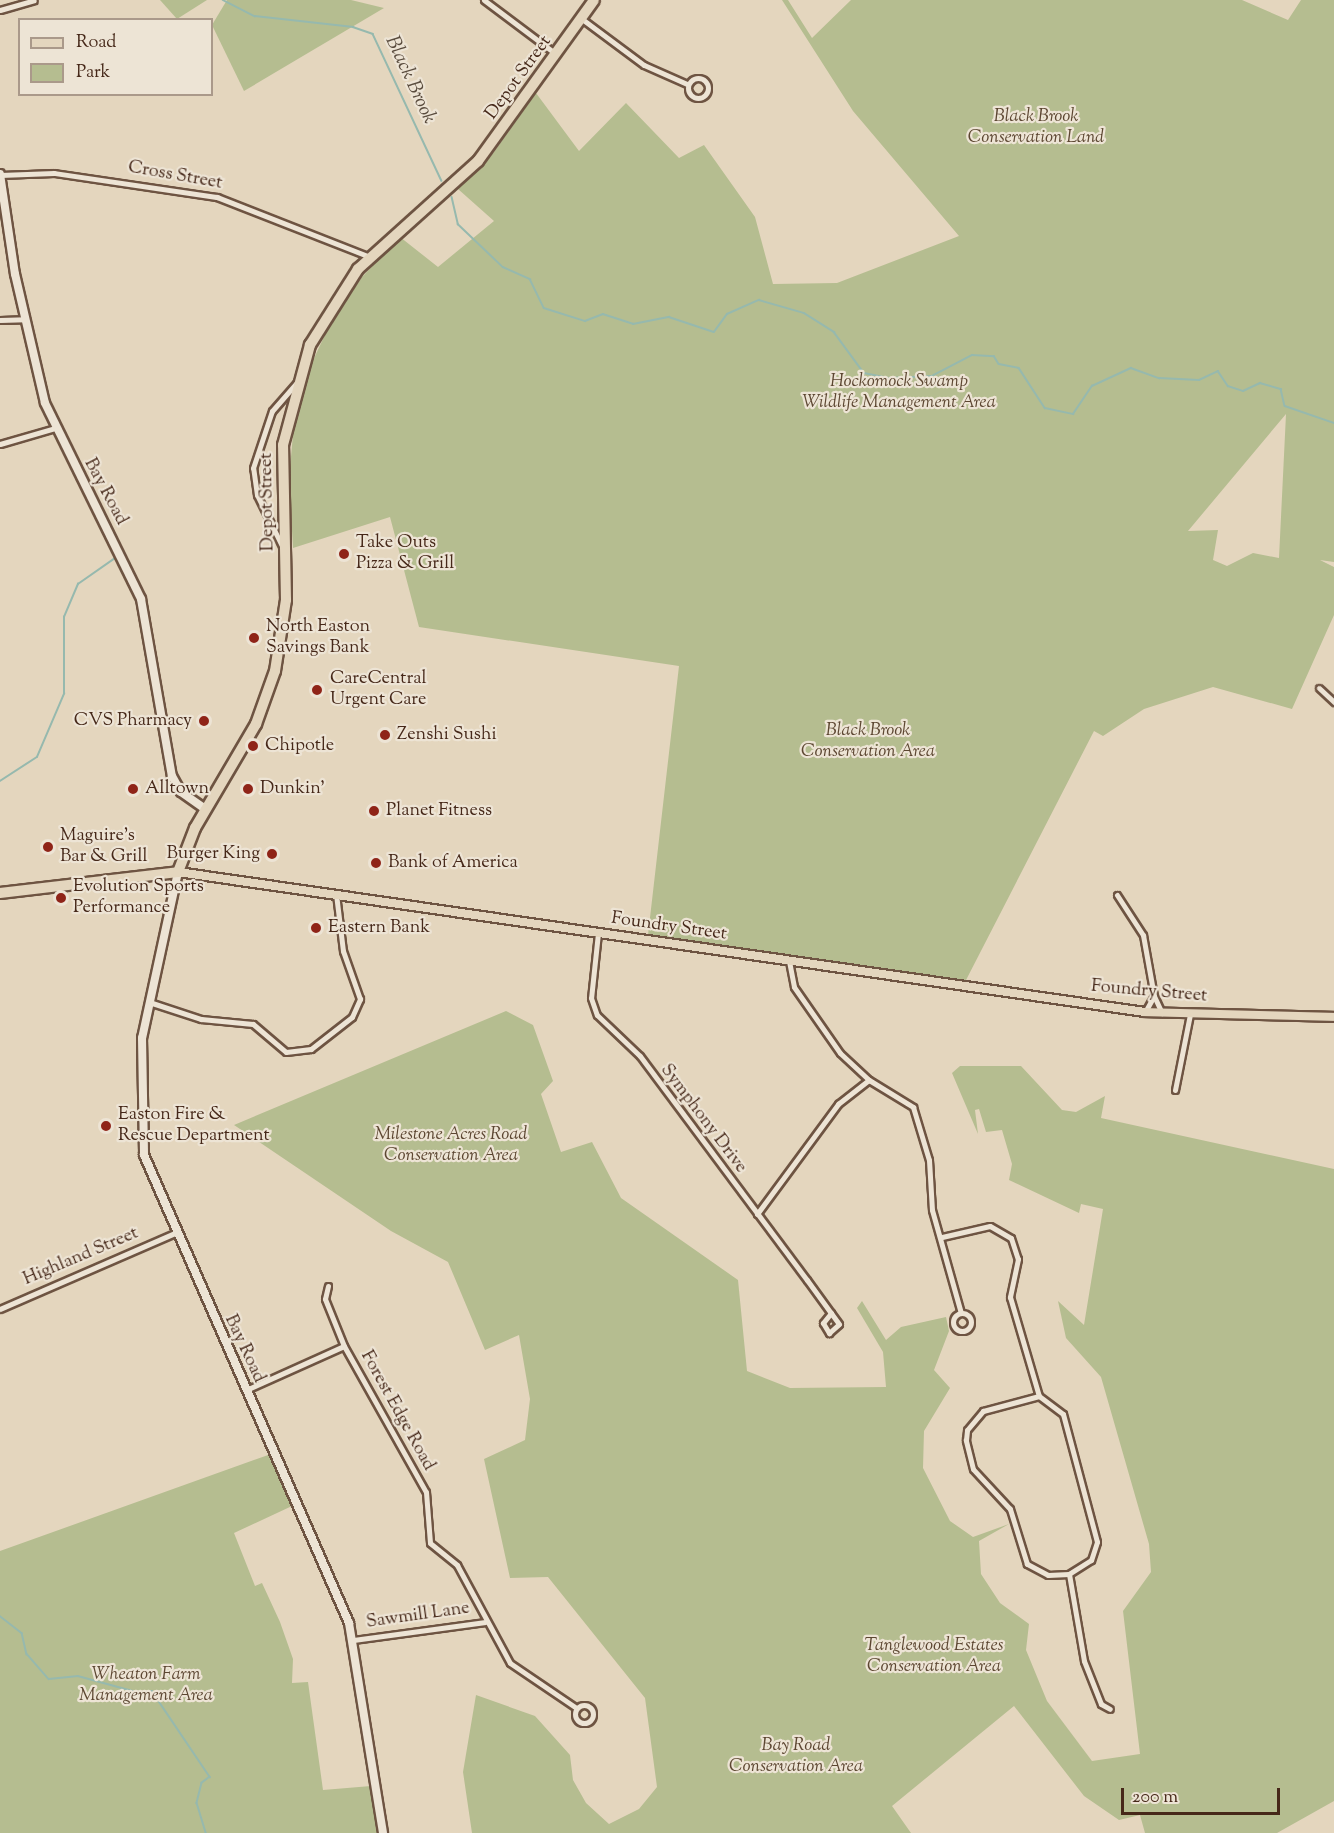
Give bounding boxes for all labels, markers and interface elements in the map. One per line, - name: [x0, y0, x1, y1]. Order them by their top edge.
- legend: [18, 18, 213, 96]
- text: Road: [76, 30, 116, 56]
- water label: Black Brook: [379, 32, 441, 128]
- street label: Depot Street: [481, 32, 557, 124]
- text: Park: [76, 60, 110, 86]
- park label: Black Brook Conservation Land: [968, 107, 1104, 150]
- street label: Cross Street: [126, 157, 224, 195]
- park label: Hockomock Swamp Wildlife Management Area: [802, 372, 996, 415]
- street label: Depot Street: [256, 452, 280, 552]
- street label: Bay Road: [78, 455, 132, 529]
- place label: Take Outs Pizza & Grill: [356, 533, 454, 576]
- marker: Take Outs Pizza & Grill: [337, 547, 351, 561]
- place label: North Easton Savings Bank: [266, 617, 370, 660]
- marker: North Easton Savings Bank: [247, 631, 261, 645]
- place label: CareCentral Urgent Care: [330, 669, 427, 712]
- marker: CareCentral Urgent Care: [308, 681, 326, 699]
- place label: CVS Pharmacy: [74, 710, 192, 732]
- marker: CVS Pharmacy: [197, 714, 211, 728]
- park label: Black Brook Conservation Area: [801, 721, 935, 764]
- place label: Zenshi Sushi: [397, 724, 497, 746]
- marker: Zenshi Sushi: [378, 728, 392, 742]
- place label: Chipotle: [265, 735, 334, 757]
- marker: Chipotle: [246, 739, 260, 753]
- place label: Alltown: [145, 778, 209, 800]
- place label: Dunkin': [260, 778, 325, 800]
- marker: Alltown: [126, 782, 140, 796]
- marker: Dunkin': [241, 782, 255, 796]
- place label: Planet Fitness: [386, 800, 492, 822]
- marker: Planet Fitness: [367, 804, 381, 818]
- place label: Maguire's Bar & Grill: [60, 826, 147, 868]
- marker: Maguire's Bar & Grill: [41, 840, 55, 854]
- place label: Burger King: [166, 843, 260, 865]
- marker: Burger King: [265, 847, 279, 861]
- place label: Bank of America: [388, 852, 518, 874]
- marker: Bank of America: [369, 856, 383, 870]
- place label: Evolution Sports Performance: [73, 877, 204, 920]
- marker: Evolution Sports Performance: [54, 891, 68, 905]
- street label: Foundry Street: [610, 908, 728, 946]
- place label: Eastern Bank: [328, 917, 430, 939]
- marker: Eastern Bank: [309, 921, 323, 935]
- street label: Foundry Street: [1090, 976, 1208, 1008]
- street label: Symphony Drive: [655, 1060, 751, 1178]
- place label: Easton Fire & Rescue Department: [118, 1105, 270, 1148]
- marker: Easton Fire & Rescue Department: [99, 1119, 113, 1133]
- park label: Milestone Acres Road Conservation Area: [375, 1125, 527, 1168]
- street label: Highland Street: [20, 1223, 142, 1291]
- street label: Bay Road: [219, 1312, 269, 1386]
- street label: Forest Edge Road: [355, 1347, 439, 1475]
- street label: Sawmill Lane: [365, 1598, 471, 1634]
- park label: Tanglewood Estates Conservation Area: [865, 1636, 1003, 1678]
- park label: Wheaton Farm Management Area: [79, 1665, 213, 1708]
- park label: Bay Road Conservation Area: [729, 1736, 863, 1778]
- scale bar: [1124, 1776, 1283, 1814]
- text: 200 m: [1132, 1785, 1178, 1811]

